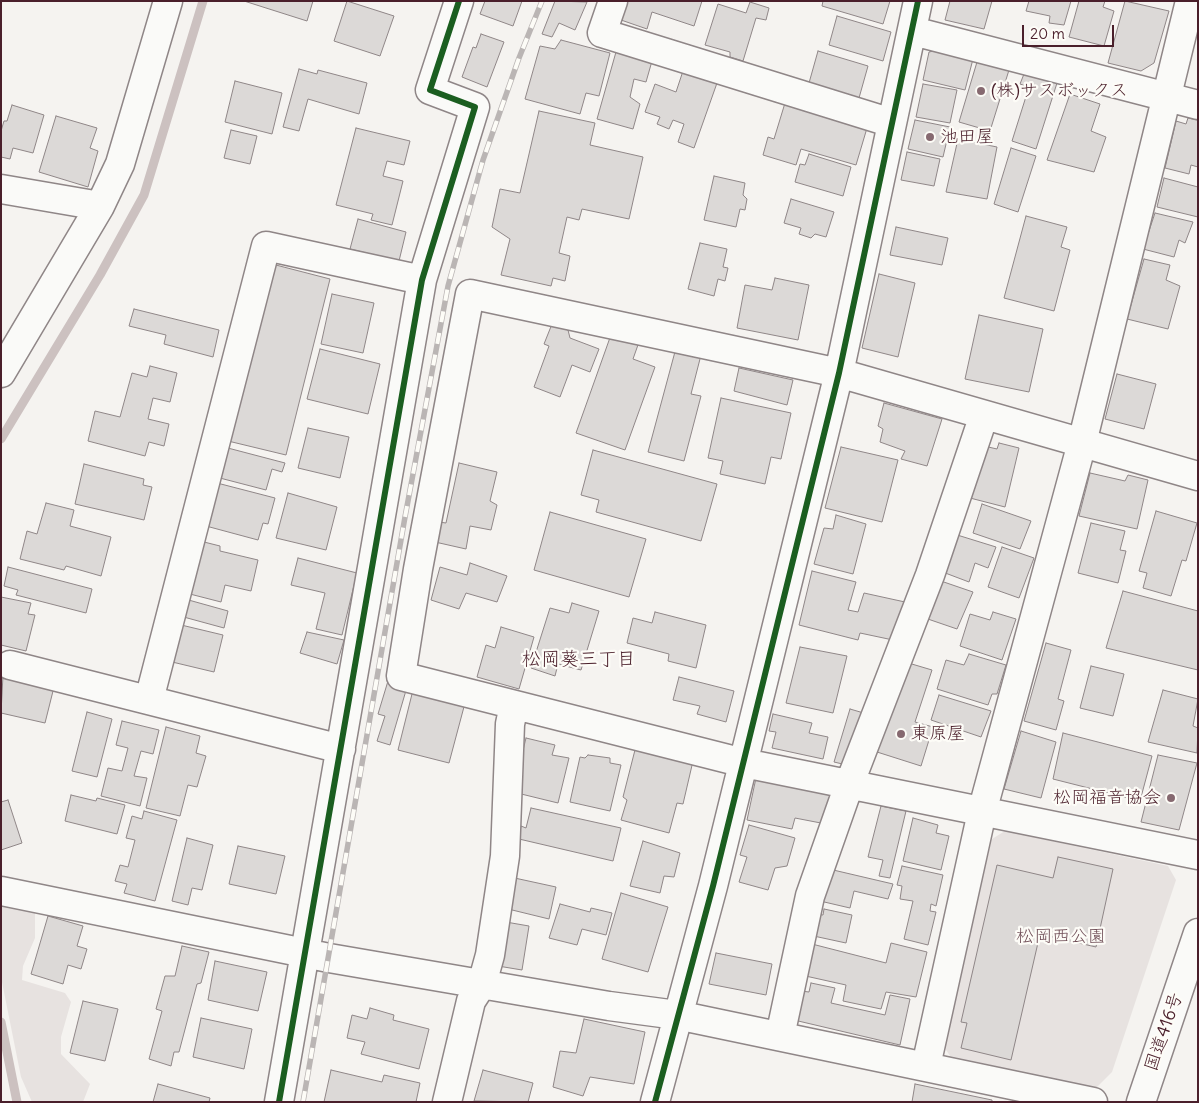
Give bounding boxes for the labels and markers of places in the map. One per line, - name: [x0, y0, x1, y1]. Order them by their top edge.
- place label: (株)サスボックス: [991, 80, 1128, 102]
- marker: (株)サスボックス: [975, 85, 987, 97]
- place label: 池田屋: [940, 126, 994, 148]
- marker: 池田屋: [924, 131, 936, 143]
- place label: 東原屋: [911, 723, 965, 745]
- marker: 東原屋: [895, 728, 907, 740]
- place label: 松岡福音協会: [1053, 787, 1161, 809]
- marker: 松岡福音協会: [1165, 792, 1177, 804]

